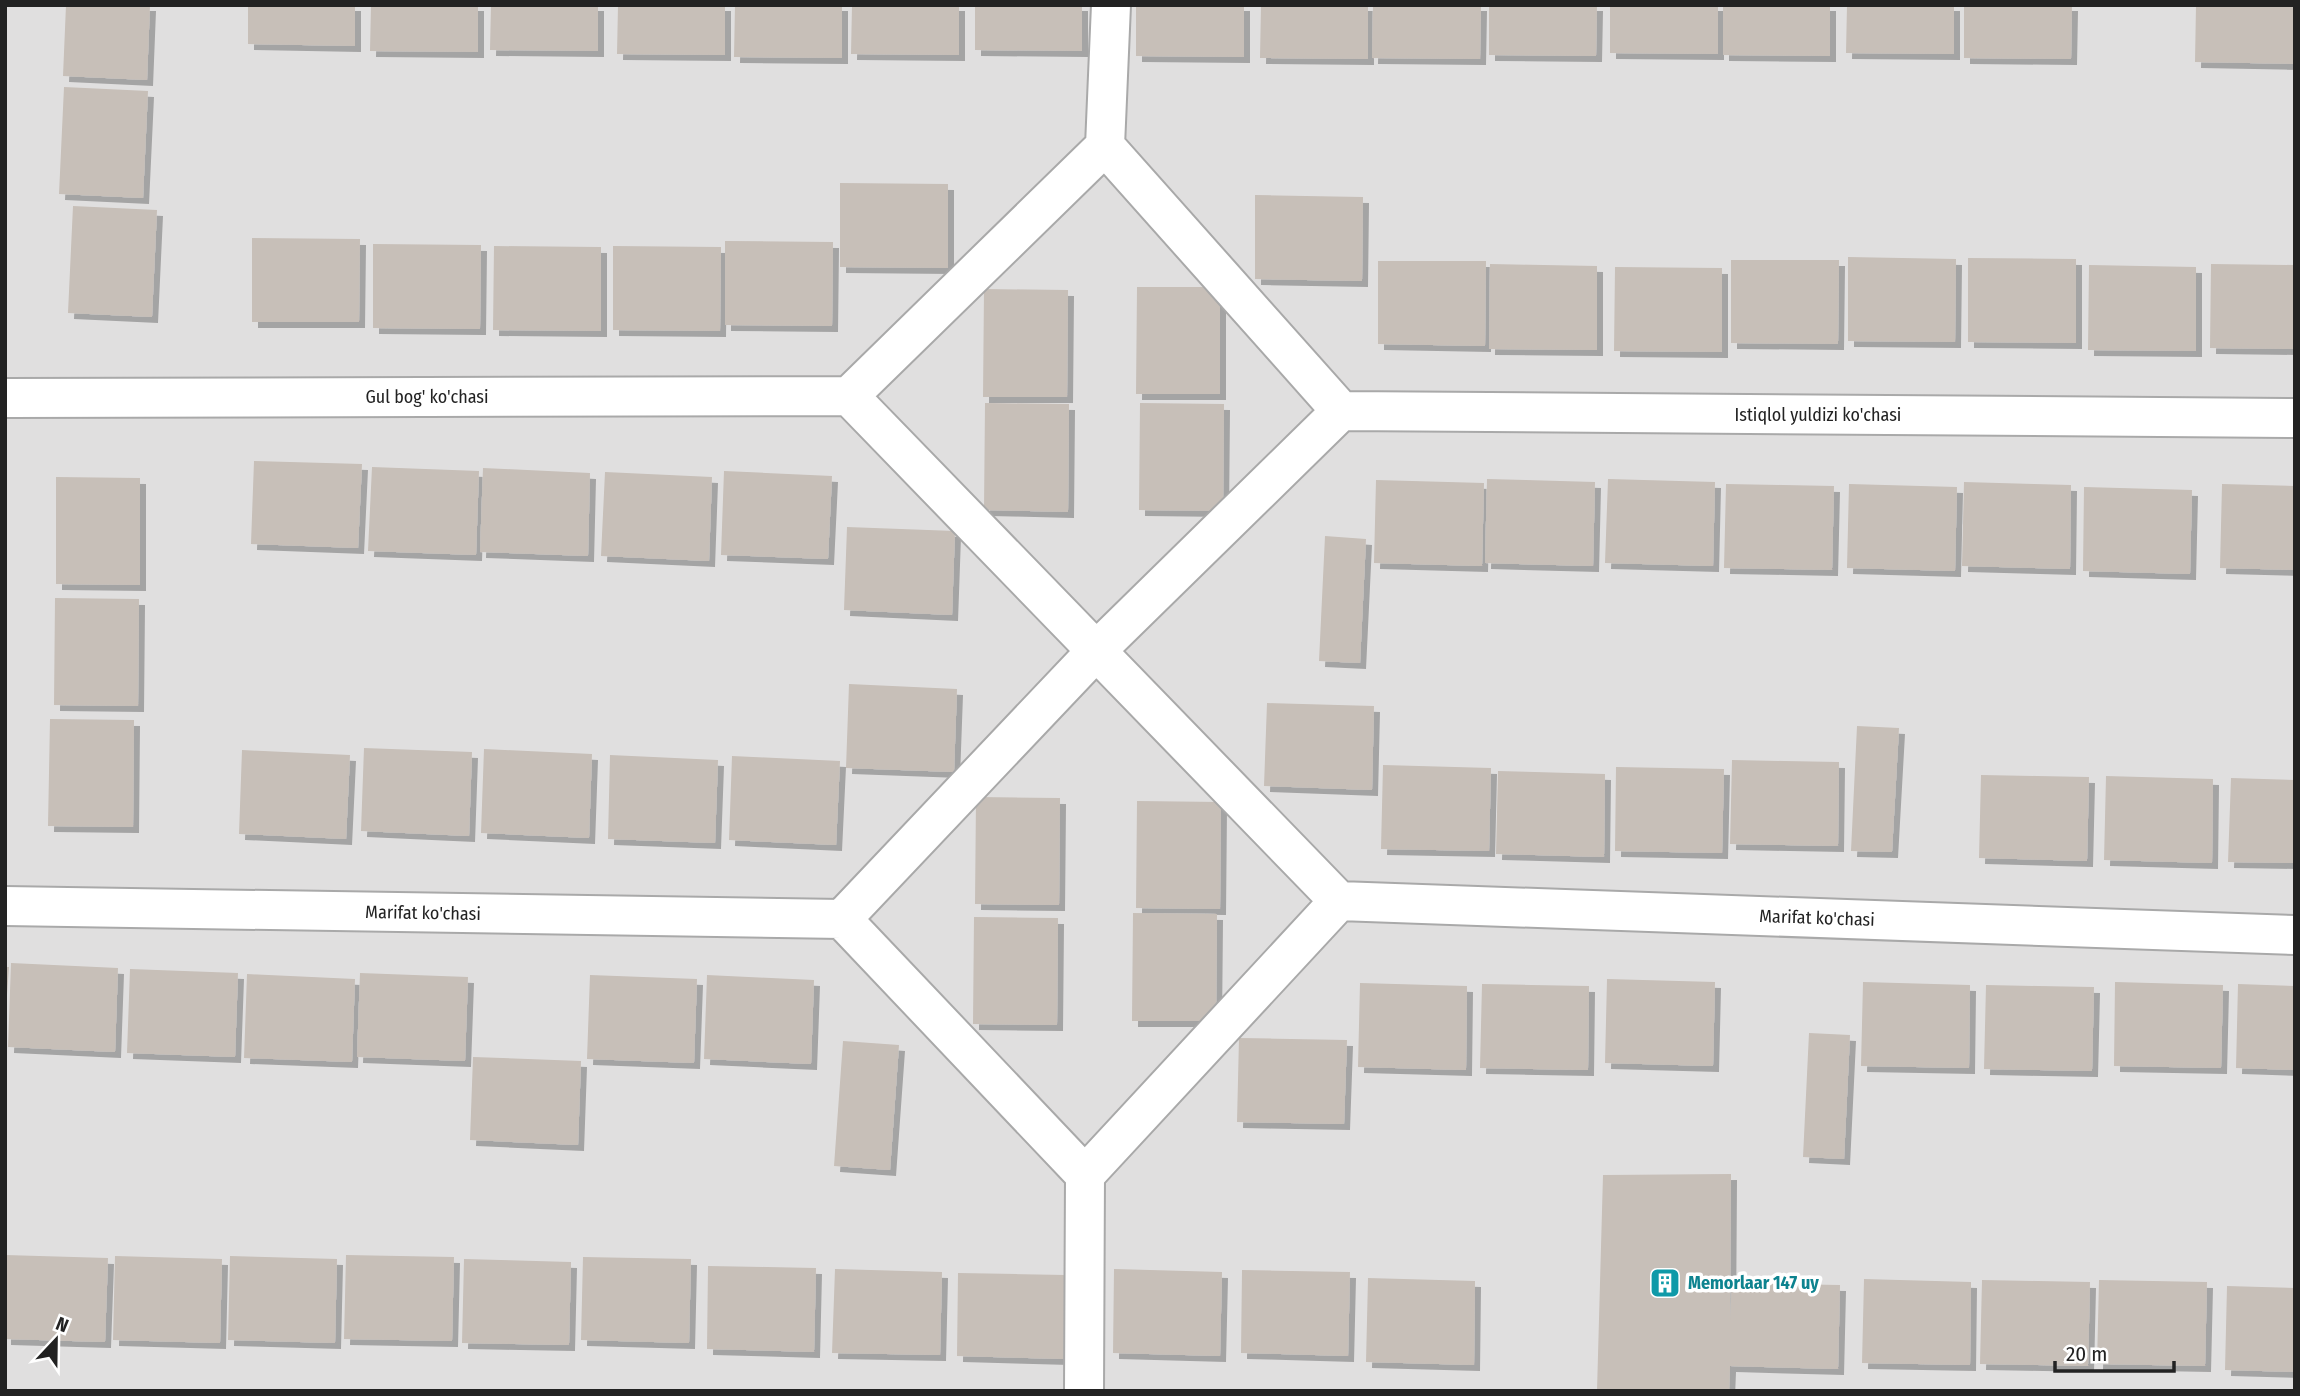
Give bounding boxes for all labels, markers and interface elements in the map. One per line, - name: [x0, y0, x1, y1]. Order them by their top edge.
- street label: Gul bog' ko'chasi: [365, 386, 489, 408]
- street label: Istiqlol yuldizi ko'chasi: [1735, 404, 1901, 426]
- street label: Marifat ko'chasi: [365, 901, 481, 925]
- street label: Marifat ko'chasi: [1759, 905, 1875, 931]
- building icon: Memorlaar 147 uy: [1648, 1266, 1682, 1300]
- place label: Memorlaar 147 uy: [1688, 1272, 1819, 1294]
- north arrow: [21, 1305, 91, 1375]
- text: N: [53, 1312, 72, 1337]
- scale bar: [2055, 1330, 2174, 1374]
- text: 20 m: [2066, 1341, 2107, 1367]

